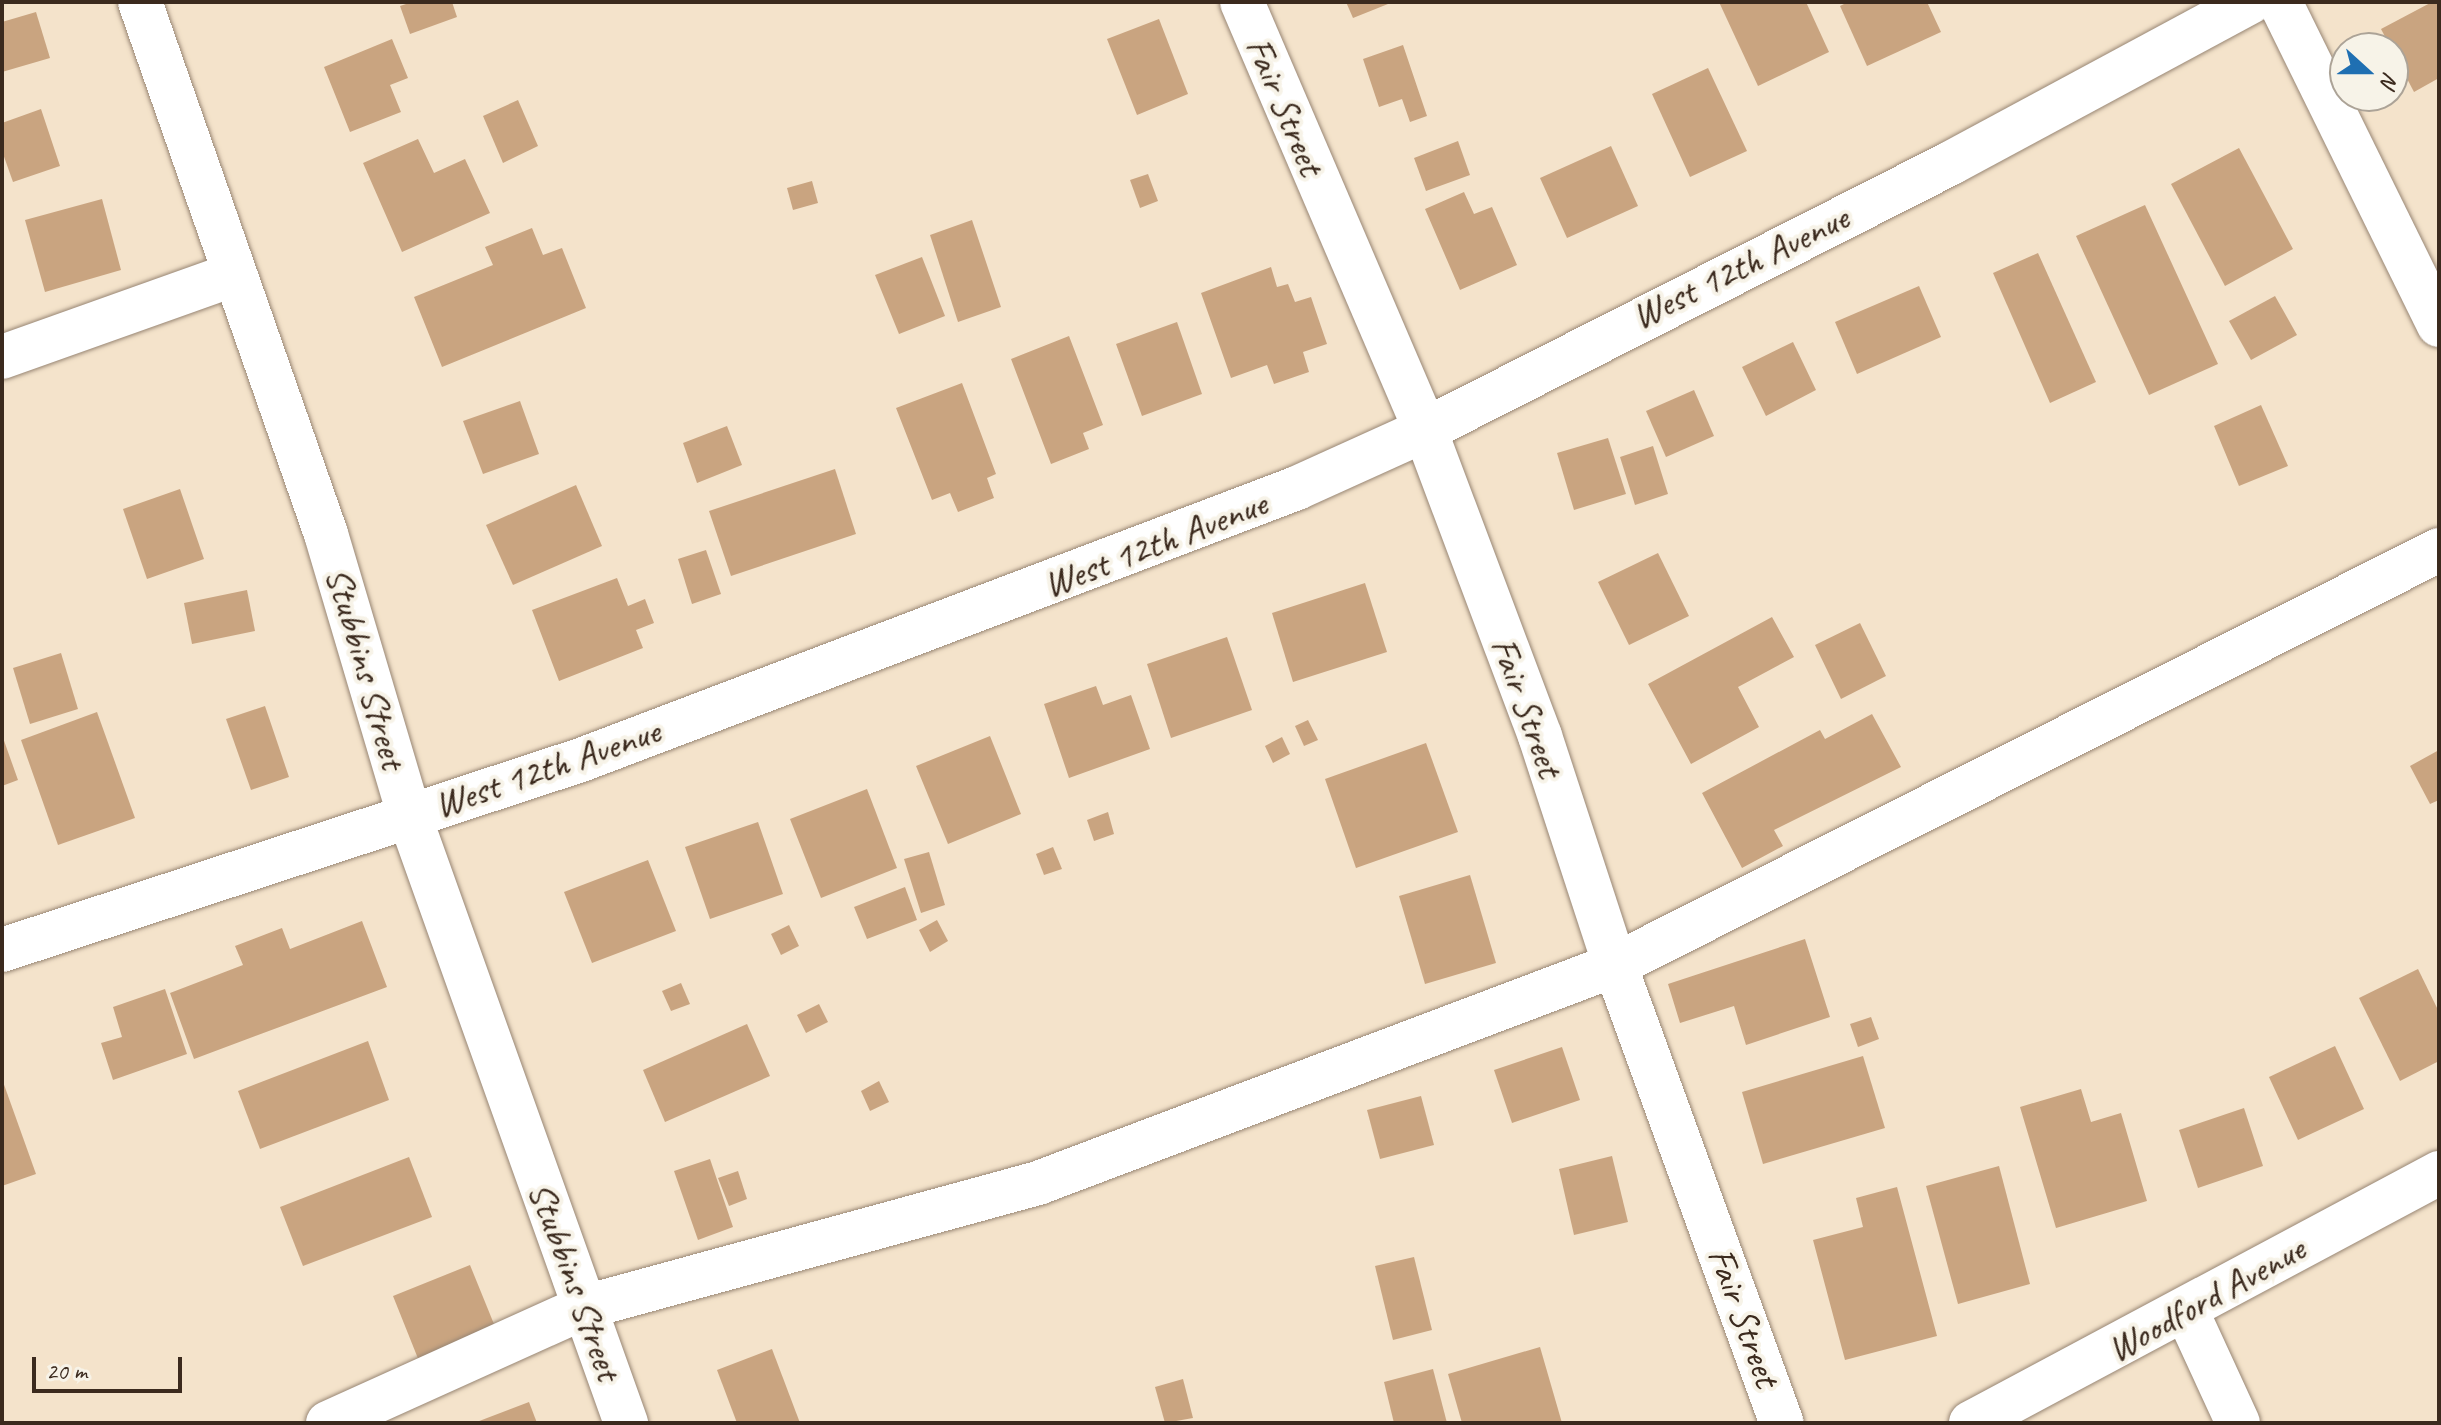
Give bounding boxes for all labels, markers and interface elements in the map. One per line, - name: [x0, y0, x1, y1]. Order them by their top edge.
- street label: Fair Street: [1236, 30, 1334, 182]
- north arrow: [2329, 32, 2409, 112]
- text: N: [2374, 69, 2405, 91]
- street label: West 12th Avenue: [1624, 195, 1856, 339]
- street label: West 12th Avenue: [1037, 481, 1273, 607]
- street label: Stubbins Street: [315, 562, 417, 774]
- street label: Fair Street: [1481, 631, 1573, 783]
- street label: West 12th Avenue: [428, 708, 666, 828]
- street label: Stubbins Street: [518, 1175, 632, 1387]
- street label: Woodford Avenue: [2099, 1226, 2313, 1372]
- street label: Fair Street: [1698, 1241, 1790, 1393]
- scale bar: [36, 1341, 186, 1391]
- text: 20 m: [46, 1356, 87, 1386]

